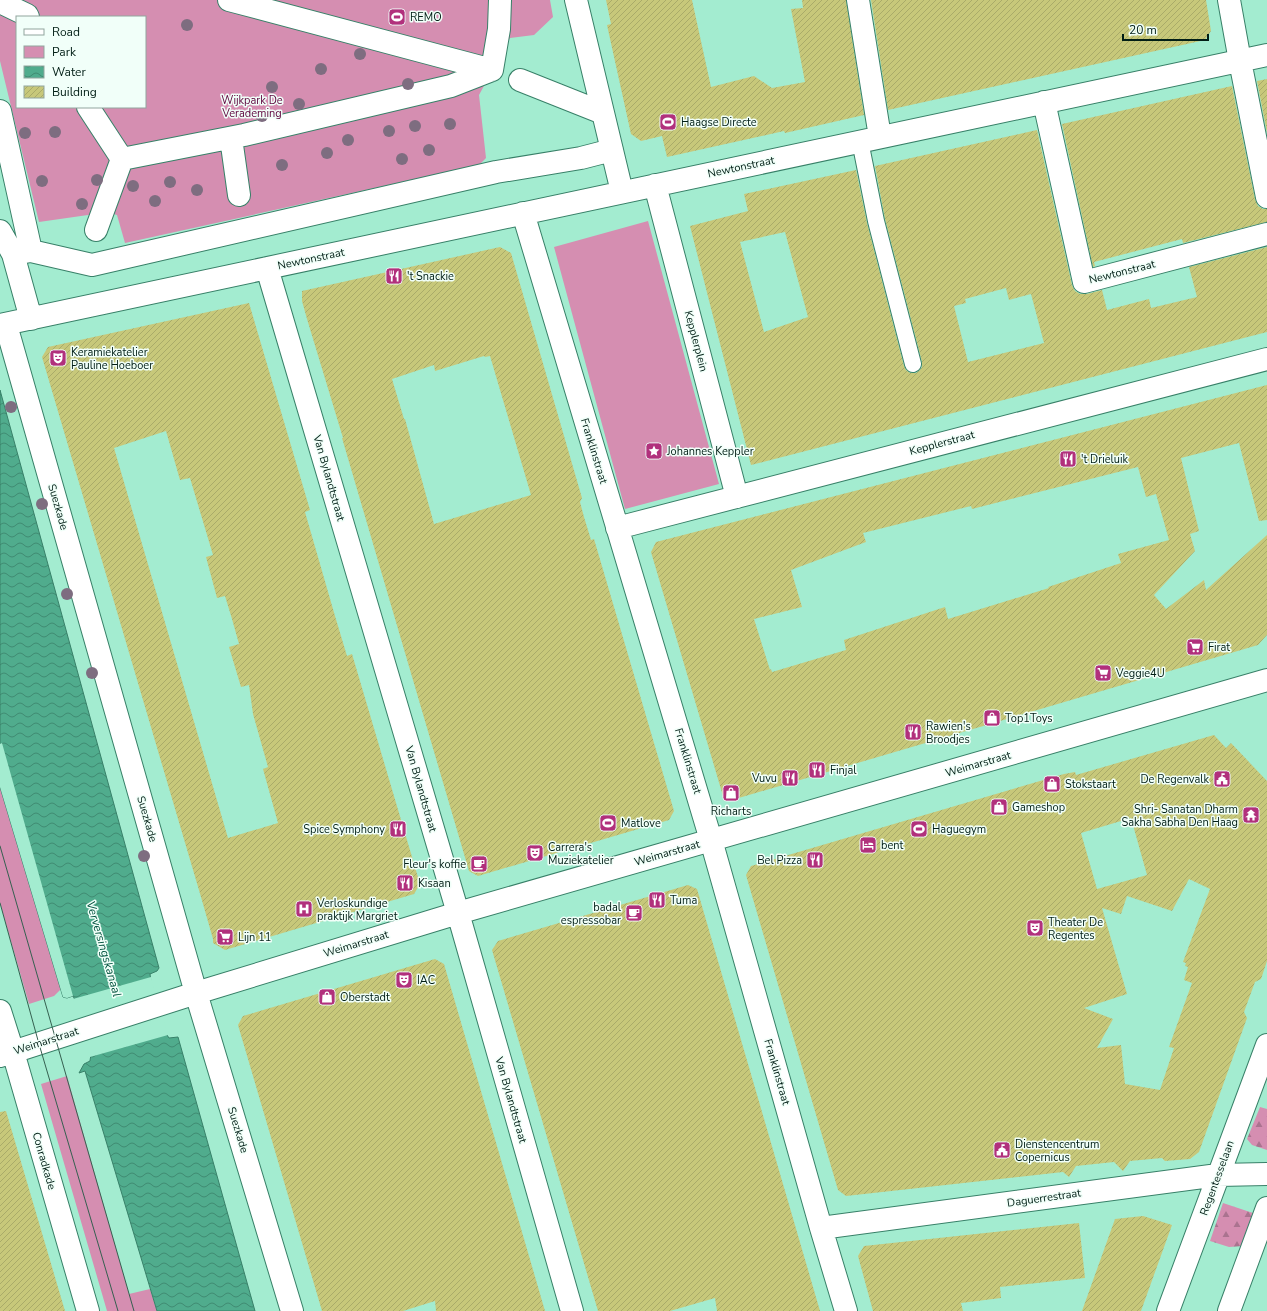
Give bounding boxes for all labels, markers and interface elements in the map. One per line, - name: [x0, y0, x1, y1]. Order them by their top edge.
- sports icon: REMO: [387, 7, 407, 27]
- place label: REMO: [410, 10, 442, 25]
- legend: [16, 16, 146, 108]
- scale bar: [1123, 16, 1208, 42]
- text: 20 m: [1129, 22, 1157, 38]
- text: Road: [52, 24, 80, 40]
- text: Park: [52, 44, 77, 60]
- text: Water: [52, 64, 86, 80]
- text: Building: [52, 84, 97, 100]
- park label: Wijkpark De Verademing: [221, 93, 283, 121]
- sports icon: Haagse Directe: [658, 112, 678, 132]
- place label: Haagse Directe: [681, 115, 757, 130]
- street label: Newtonstraat: [706, 153, 776, 181]
- street label: Newtonstraat: [276, 245, 346, 273]
- street label: Newtonstraat: [1087, 256, 1157, 287]
- restaurant icon: 't Snackie: [384, 266, 404, 286]
- place label: 't Snackie: [407, 269, 454, 284]
- street label: Kepplerplein: [681, 309, 711, 373]
- place label: Keramiekatelier Pauline Hoeboer: [71, 345, 153, 373]
- theatre icon: Keramiekatelier Pauline Hoeboer: [48, 348, 68, 368]
- street label: Franklinstraat: [577, 416, 611, 486]
- street label: Kepplerstraat: [908, 427, 976, 459]
- street label: Van Bylandtstraat: [309, 432, 349, 523]
- place icon: Johannes Keppler: [644, 441, 664, 461]
- place label: Johannes Keppler: [666, 444, 754, 459]
- restaurant icon: 't Drieluik: [1058, 449, 1078, 469]
- place label: 't Drieluik: [1081, 452, 1129, 467]
- street label: Suezkade: [44, 482, 72, 532]
- supermarket icon: Firat: [1185, 637, 1205, 657]
- place label: Firat: [1208, 640, 1230, 655]
- supermarket icon: Veggie4U: [1093, 663, 1113, 683]
- place label: Veggie4U: [1115, 666, 1165, 681]
- shop icon: Top1Toys: [982, 708, 1002, 728]
- place label: Top1Toys: [1005, 711, 1053, 726]
- place label: Rawien's Broodjes: [926, 719, 971, 747]
- restaurant icon: Rawien's Broodjes: [903, 722, 923, 742]
- street label: Franklinstraat: [671, 726, 705, 796]
- street label: Van Bylandtstraat: [401, 743, 441, 834]
- street label: Weimarstraat: [943, 747, 1013, 781]
- restaurant icon: Finjal: [807, 760, 827, 780]
- place label: Finjal: [830, 763, 857, 778]
- restaurant icon: Vuvu: [780, 768, 800, 788]
- public building icon: De Regenvalk: [1212, 769, 1232, 789]
- place label: Vuvu: [751, 771, 777, 786]
- place label: De Regenvalk: [1140, 772, 1209, 787]
- shop icon: Stokstaart: [1042, 774, 1062, 794]
- place label: Stokstaart: [1065, 777, 1116, 792]
- shop icon: Richarts: [721, 783, 741, 803]
- street label: Suezkade: [133, 794, 161, 844]
- shop icon: Gameshop: [989, 797, 1009, 817]
- place label: Gameshop: [1012, 800, 1065, 815]
- place label: Shri- Sanatan Dharm Sakha Sabha Den Haag: [1122, 802, 1238, 830]
- place label: Richarts: [711, 804, 751, 819]
- temple icon: Shri- Sanatan Dharm Sakha Sabha Den Haag: [1241, 805, 1261, 825]
- sports icon: Matlove: [598, 813, 618, 833]
- place label: Matlove: [621, 816, 661, 831]
- restaurant icon: Spice Symphony: [388, 819, 408, 839]
- sports icon: Haguegym: [909, 819, 929, 839]
- place label: Spice Symphony: [303, 822, 385, 837]
- place label: Haguegym: [932, 822, 986, 837]
- hotel icon: bent: [858, 835, 878, 855]
- street label: Weimarstraat: [632, 836, 702, 870]
- place label: bent: [881, 838, 904, 853]
- place label: Carrera's Muziekatelier: [548, 840, 614, 868]
- theatre icon: Carrera's Muziekatelier: [525, 843, 545, 863]
- restaurant icon: Bel Pizza: [805, 850, 825, 870]
- place label: Bel Pizza: [757, 853, 802, 868]
- cafe icon: Fleur's koffie: [469, 854, 489, 874]
- place label: Fleur's koffie: [403, 857, 466, 872]
- restaurant icon: Kisaan: [395, 873, 415, 893]
- place label: Kisaan: [418, 876, 451, 891]
- restaurant icon: Tuma: [647, 890, 667, 910]
- place label: Tuma: [670, 893, 697, 908]
- place label: Verloskundige praktijk Margriet: [316, 896, 398, 924]
- water label: Verversingskanaal: [83, 899, 125, 999]
- hospital icon: Verloskundige praktijk Margriet: [294, 899, 314, 919]
- place label: badal espressobar: [561, 900, 622, 928]
- cafe icon: badal espressobar: [624, 903, 644, 923]
- place label: Theater De Regentes: [1048, 915, 1103, 943]
- theatre icon: Theater De Regentes: [1025, 918, 1045, 938]
- supermarket icon: Lijn 11: [215, 927, 235, 947]
- street label: Weimarstraat: [322, 927, 391, 961]
- place label: Lijn 11: [238, 930, 271, 945]
- theatre icon: IAC: [394, 970, 414, 990]
- place label: IAC: [417, 973, 435, 988]
- shop icon: Oberstadt: [317, 987, 337, 1007]
- place label: Oberstadt: [340, 990, 390, 1005]
- street label: Weimarstraat: [12, 1023, 81, 1059]
- street label: Franklinstraat: [760, 1037, 794, 1107]
- street label: Van Bylandtstraat: [491, 1054, 531, 1145]
- street label: Suezkade: [224, 1105, 252, 1155]
- street label: Conradkade: [29, 1131, 59, 1192]
- place label: Dienstencentrum Copernicus: [1015, 1137, 1099, 1165]
- street label: Regentesselaan: [1196, 1138, 1238, 1218]
- public building icon: Dienstencentrum Copernicus: [992, 1140, 1012, 1160]
- street label: Daguerrestraat: [1006, 1185, 1082, 1211]

